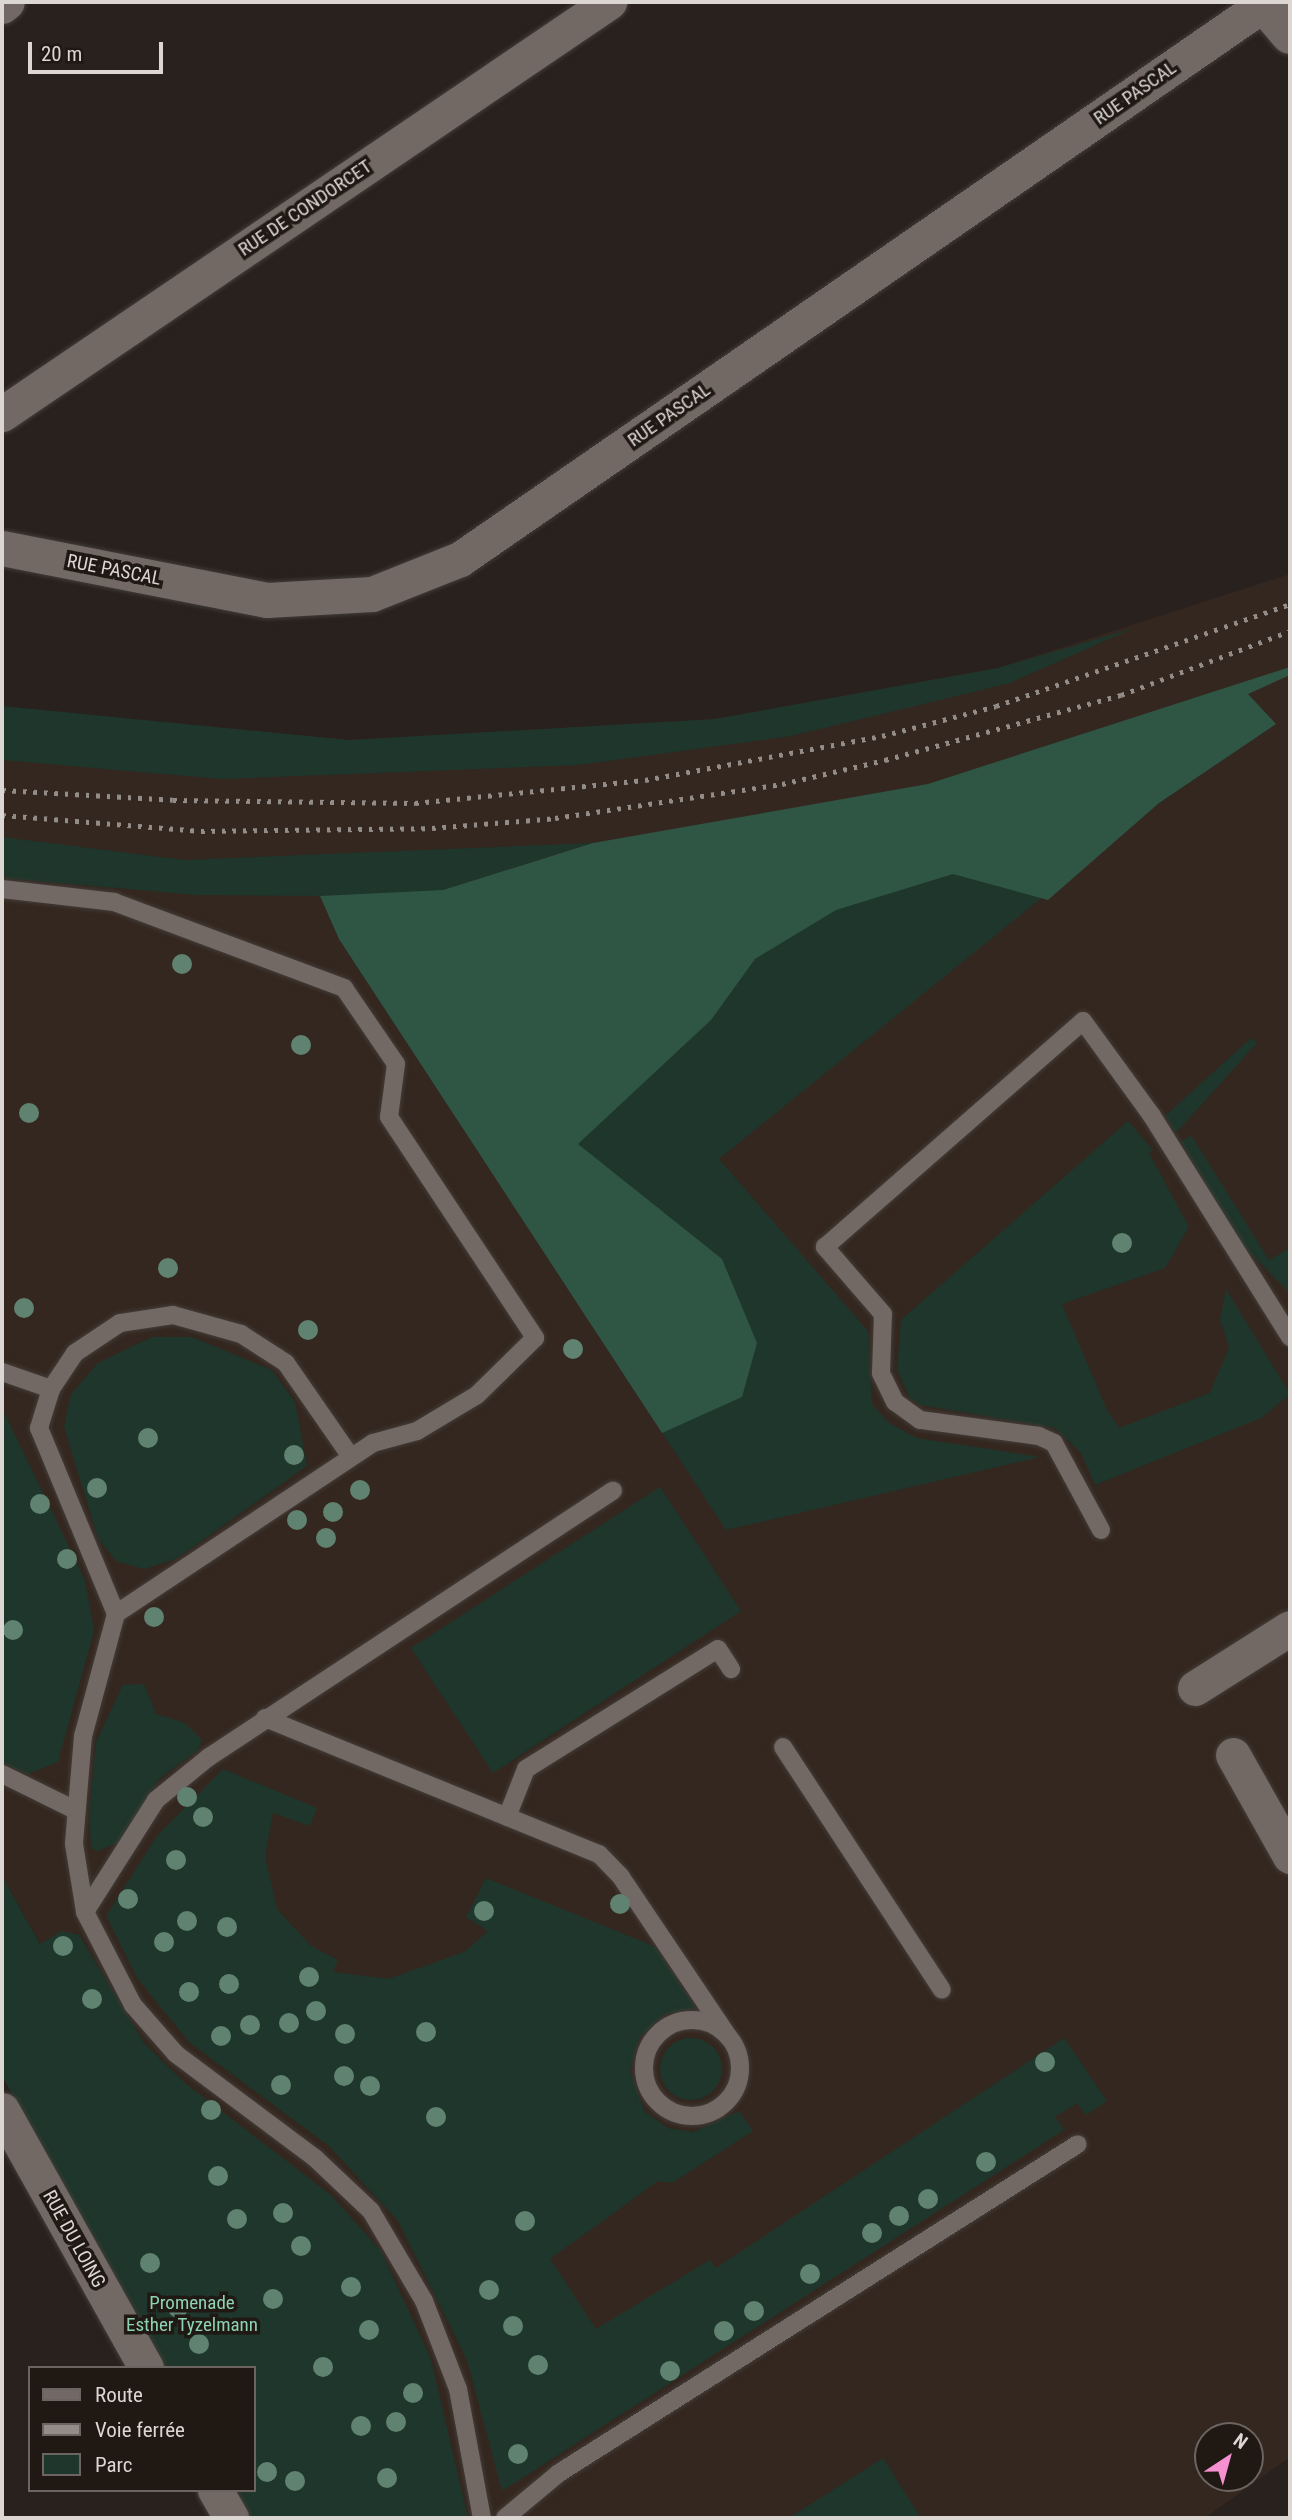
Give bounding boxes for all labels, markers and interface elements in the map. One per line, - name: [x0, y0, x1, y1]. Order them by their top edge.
- scale bar: [32, 28, 166, 72]
- text: 20 m: [41, 42, 82, 66]
- street label: RUE PASCAL: [1089, 56, 1181, 130]
- street label: RUE DE CONDORCET: [234, 155, 376, 261]
- street label: RUE PASCAL: [623, 378, 715, 452]
- street label: RUE PASCAL: [65, 550, 163, 590]
- street label: RUE DU LOING: [38, 2186, 110, 2292]
- park label: Promenade Esther Tyzelmann: [126, 2292, 258, 2336]
- legend: [28, 2366, 256, 2492]
- text: Route: [95, 2383, 143, 2407]
- text: Voie ferrée: [95, 2418, 185, 2442]
- north arrow: [1194, 2422, 1264, 2492]
- text: N: [1229, 2428, 1252, 2454]
- text: Parc: [95, 2453, 133, 2477]

